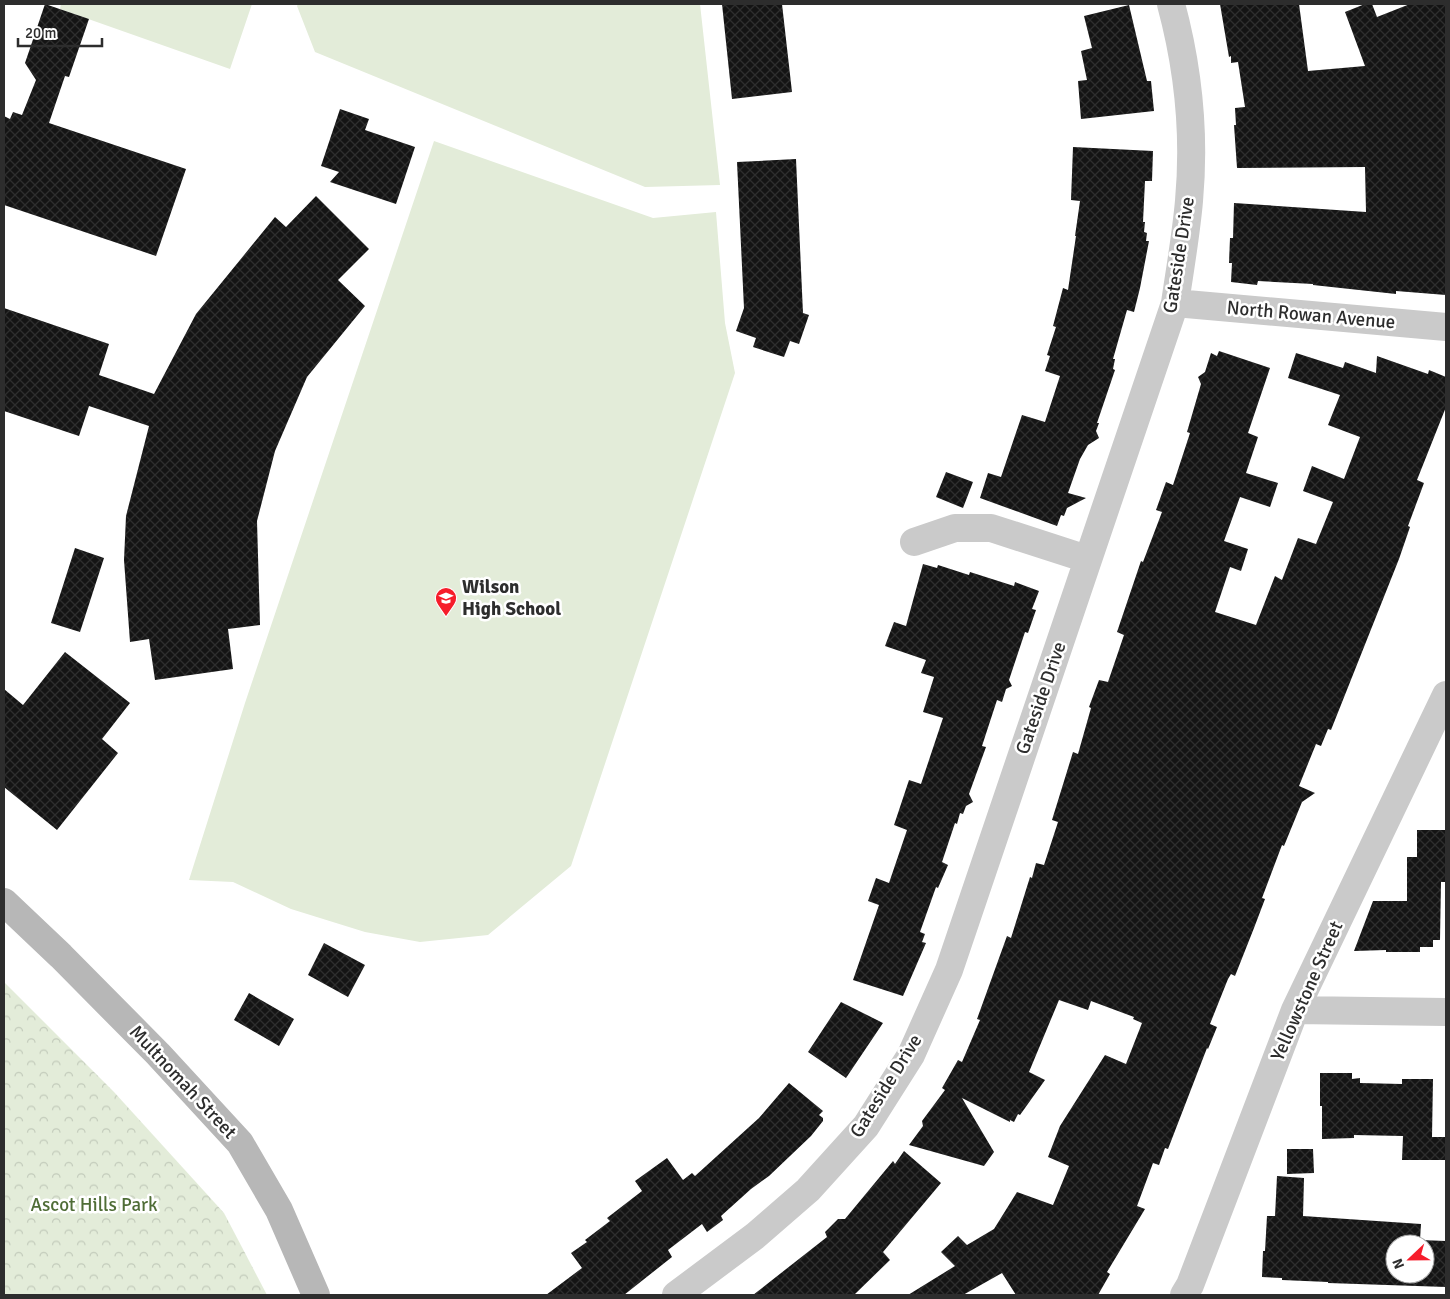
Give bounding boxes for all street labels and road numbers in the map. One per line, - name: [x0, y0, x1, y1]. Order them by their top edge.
- street label: Gateside Drive: [1158, 195, 1200, 315]
- street label: North Rowan Avenue: [1226, 296, 1396, 334]
- street label: Gateside Drive: [1011, 639, 1071, 757]
- street label: Yellowstone Street: [1265, 917, 1349, 1065]
- street label: Multnomah Street: [124, 1020, 242, 1144]
- street label: Gateside Drive: [845, 1030, 927, 1142]

